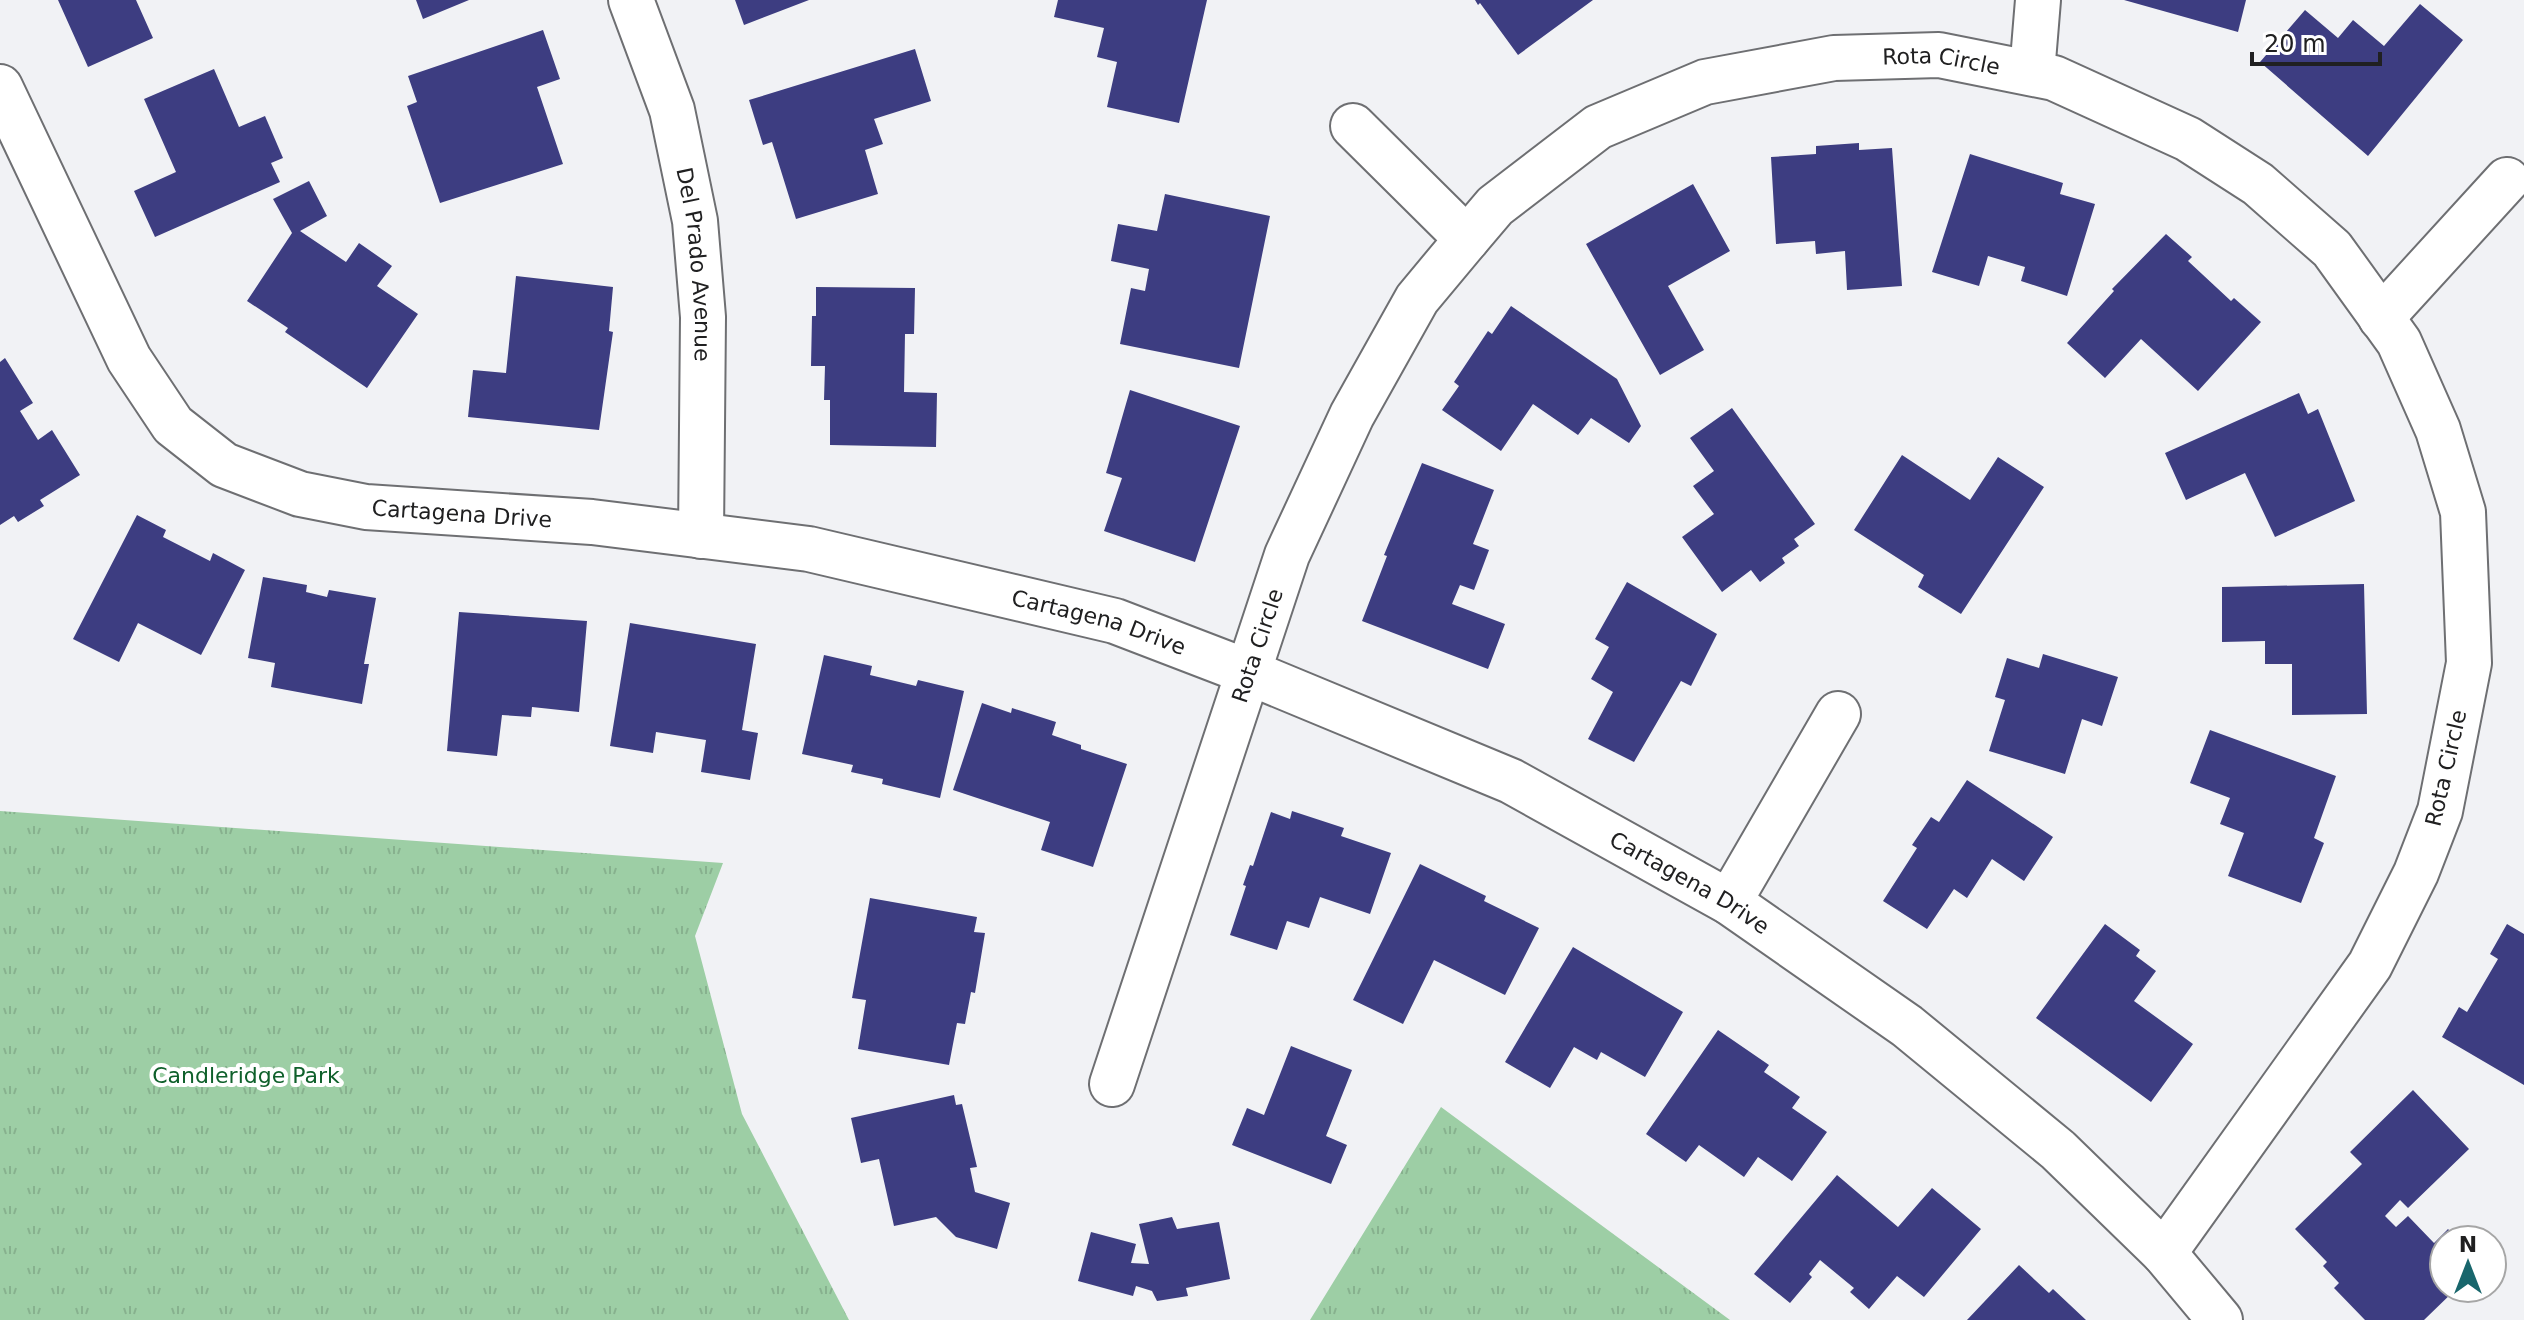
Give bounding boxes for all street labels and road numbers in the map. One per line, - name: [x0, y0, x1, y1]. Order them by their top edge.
- street label: Rota Circle: [1882, 43, 2002, 79]
- street label: Del Prado Avenue: [672, 165, 716, 362]
- street label: Cartagena Drive: [371, 495, 553, 532]
- street label: Cartagena Drive: [1009, 585, 1190, 660]
- street label: Rota Circle: [1227, 585, 1288, 706]
- street label: Rota Circle: [2420, 707, 2472, 829]
- street label: Cartagena Drive: [1606, 826, 1774, 939]

